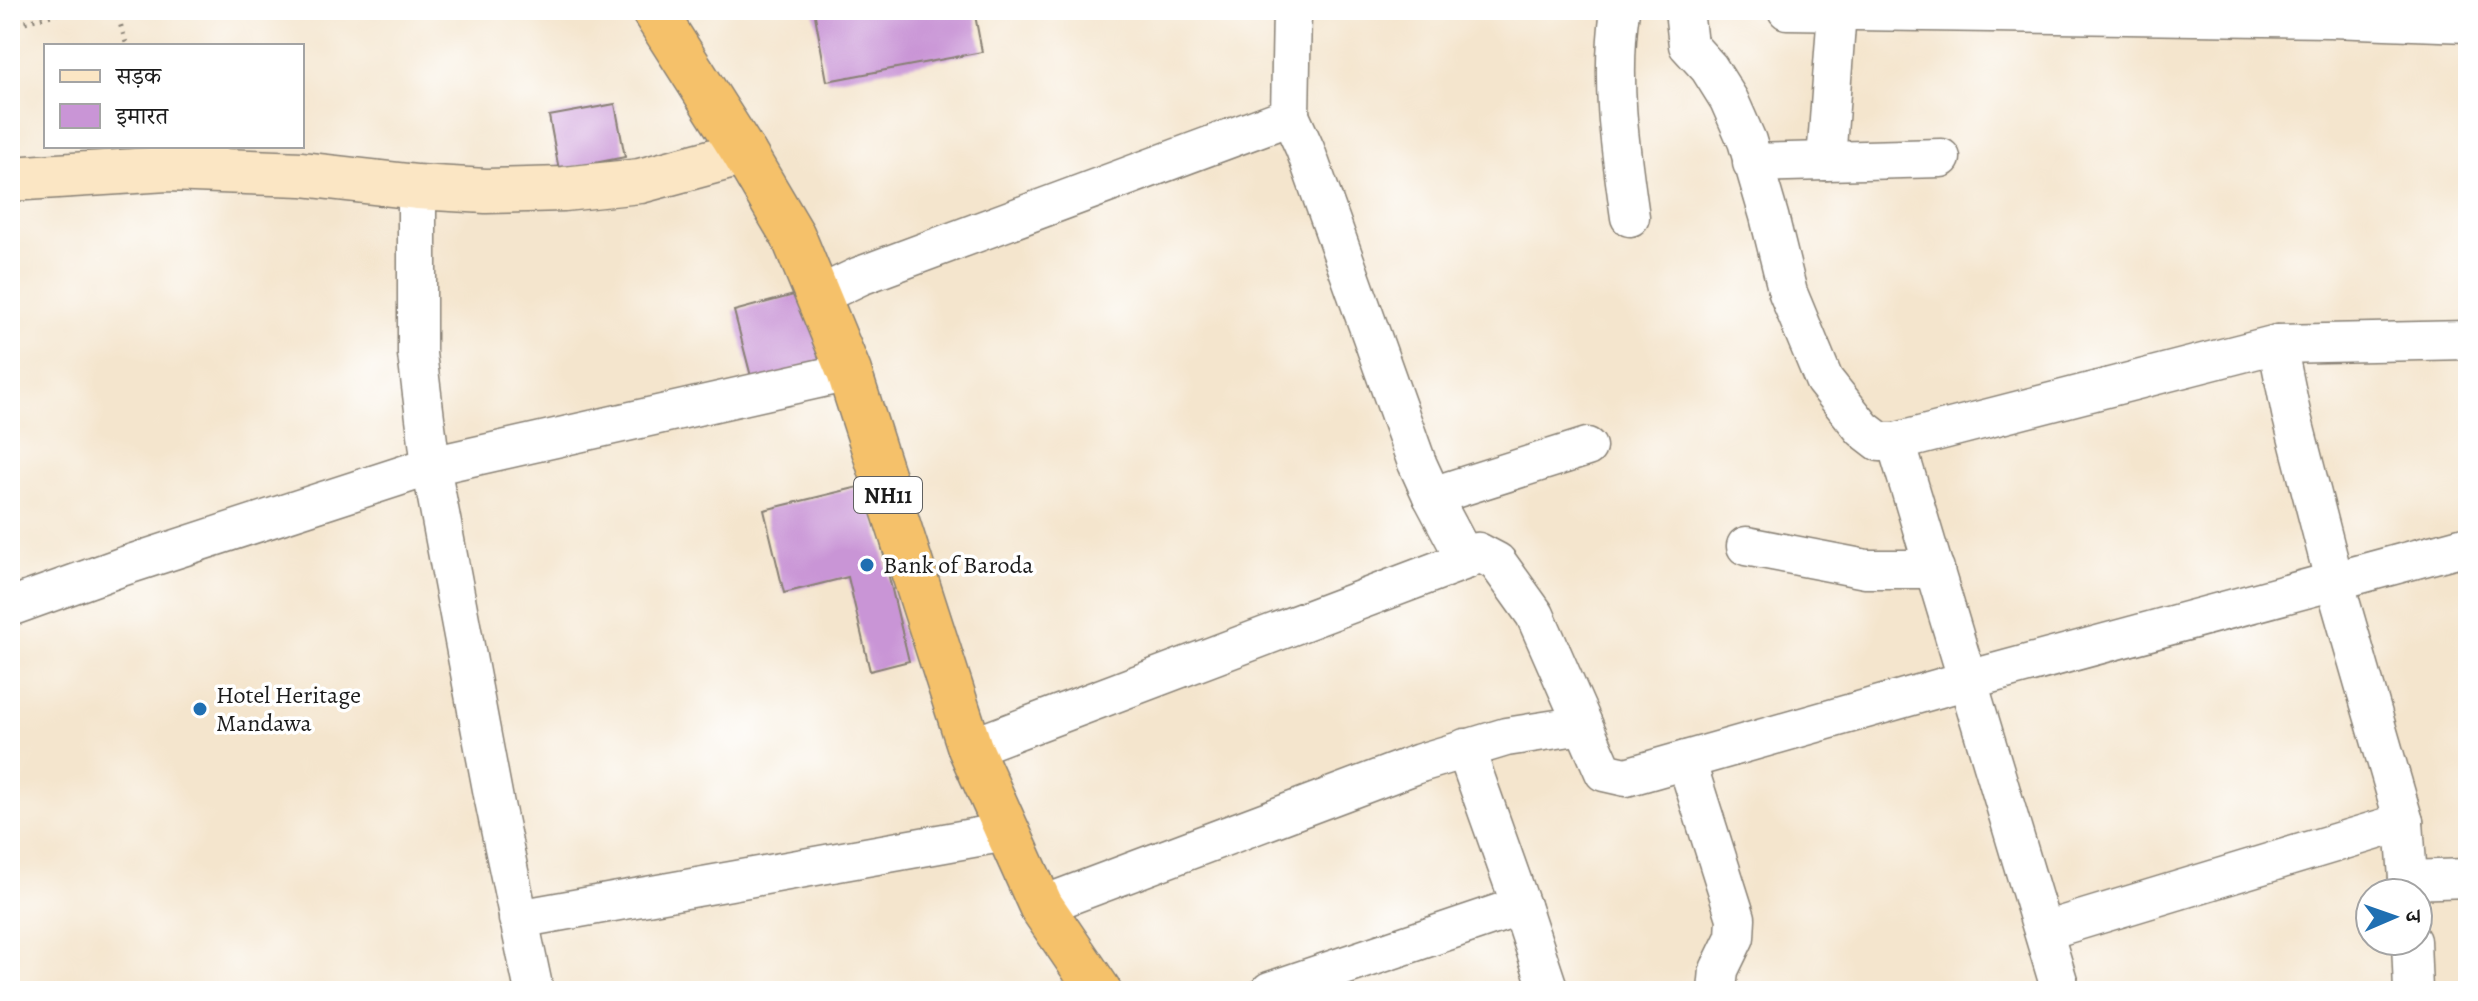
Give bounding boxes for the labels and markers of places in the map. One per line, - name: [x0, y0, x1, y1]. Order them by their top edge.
- place label: Bank of Baroda: [883, 549, 1034, 581]
- marker: Bank of Baroda: [858, 556, 876, 574]
- place label: Hotel Heritage Mandawa: [216, 679, 361, 739]
- marker: Hotel Heritage Mandawa: [191, 700, 209, 718]

